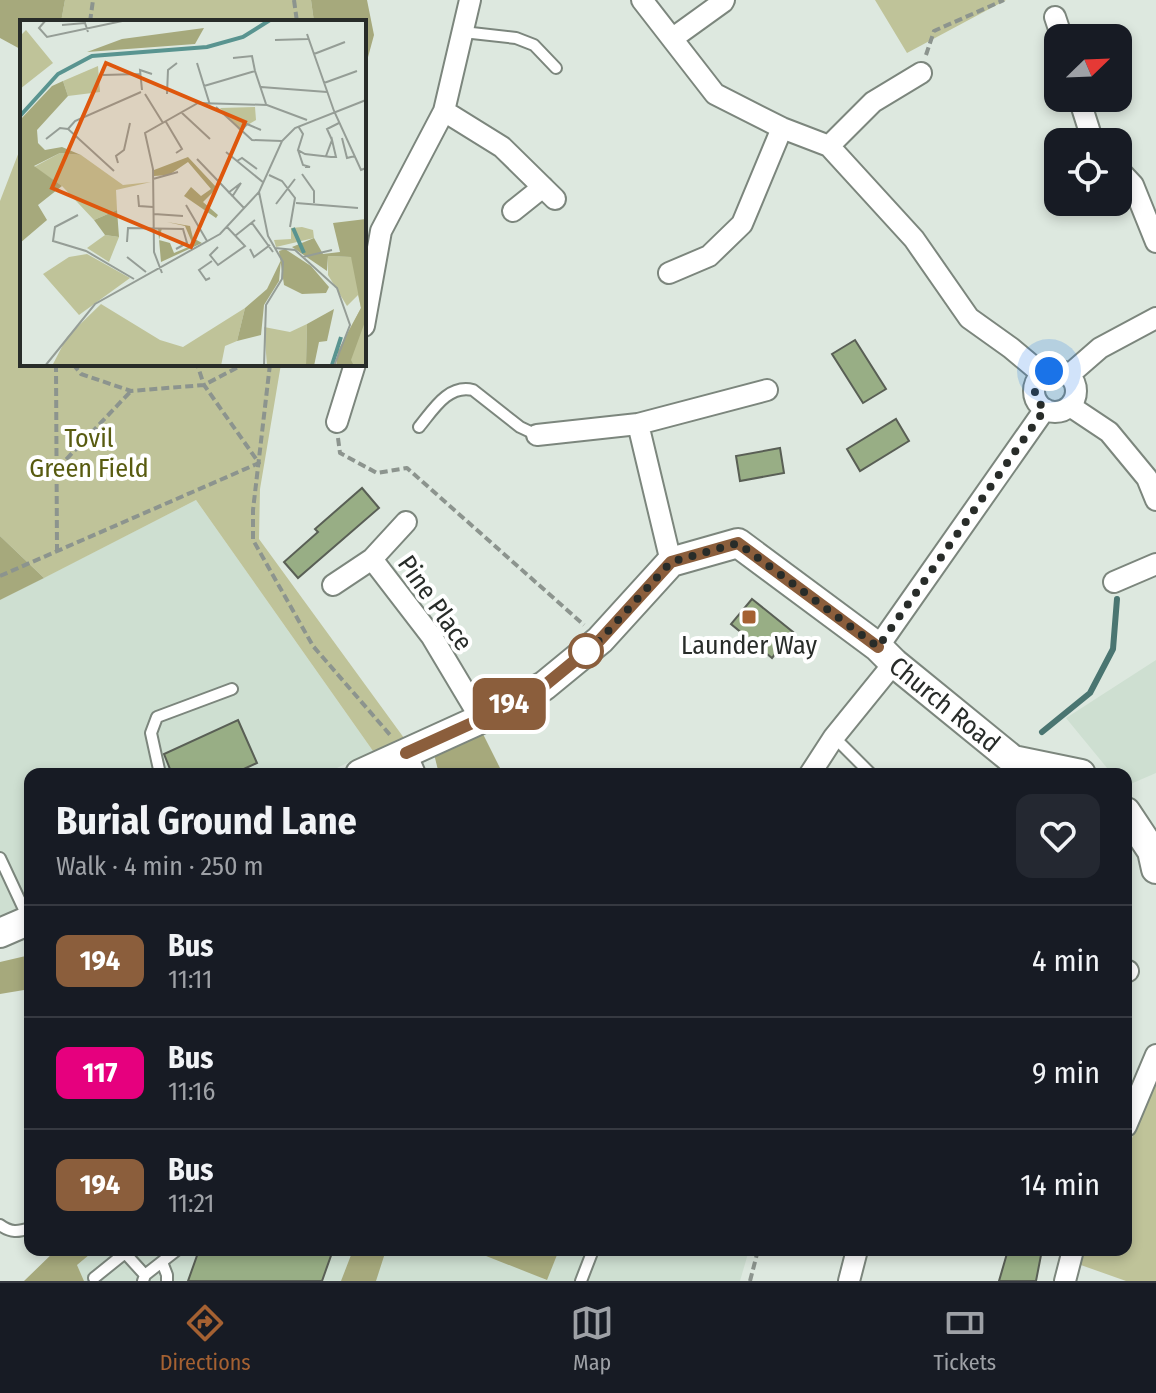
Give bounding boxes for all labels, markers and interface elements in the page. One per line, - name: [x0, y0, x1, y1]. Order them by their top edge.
- inset map: [20, 20, 366, 366]
- north arrow: [1044, 24, 1132, 112]
- map controls: [1044, 24, 1132, 216]
- button: locate: [1044, 128, 1132, 216]
- your location: [1029, 351, 1069, 391]
- park label: Tovil Green Field: [29, 423, 149, 484]
- street label: Pine Place: [391, 549, 479, 657]
- marker: Launder Way: [740, 608, 758, 626]
- place label: Launder Way: [681, 630, 817, 661]
- unlabelled marker: [569, 634, 603, 668]
- street label: Church Road: [883, 650, 1006, 758]
- line badge: 194: [463, 678, 555, 730]
- text: 194: [489, 687, 529, 720]
- button: heart: [1016, 794, 1100, 878]
- text: Burial Ground Lane: [56, 798, 357, 844]
- text: Walk · 4 min · 250 m: [56, 851, 264, 882]
- text: Bus: [168, 928, 213, 964]
- text: 4 min: [1032, 943, 1100, 979]
- text: 194: [80, 944, 120, 977]
- text: 11:11: [168, 964, 212, 995]
- text: Bus: [168, 1040, 213, 1076]
- text: 9 min: [1032, 1055, 1100, 1091]
- text: 117: [82, 1056, 118, 1089]
- text: 11:16: [168, 1076, 215, 1107]
- text: Bus: [168, 1152, 213, 1188]
- text: 14 min: [1020, 1167, 1100, 1203]
- text: 194: [80, 1168, 120, 1201]
- text: 11:21: [168, 1188, 214, 1219]
- tab: Directions: [160, 1301, 251, 1376]
- tab: Map: [570, 1301, 614, 1376]
- tab: Tickets: [934, 1301, 996, 1376]

